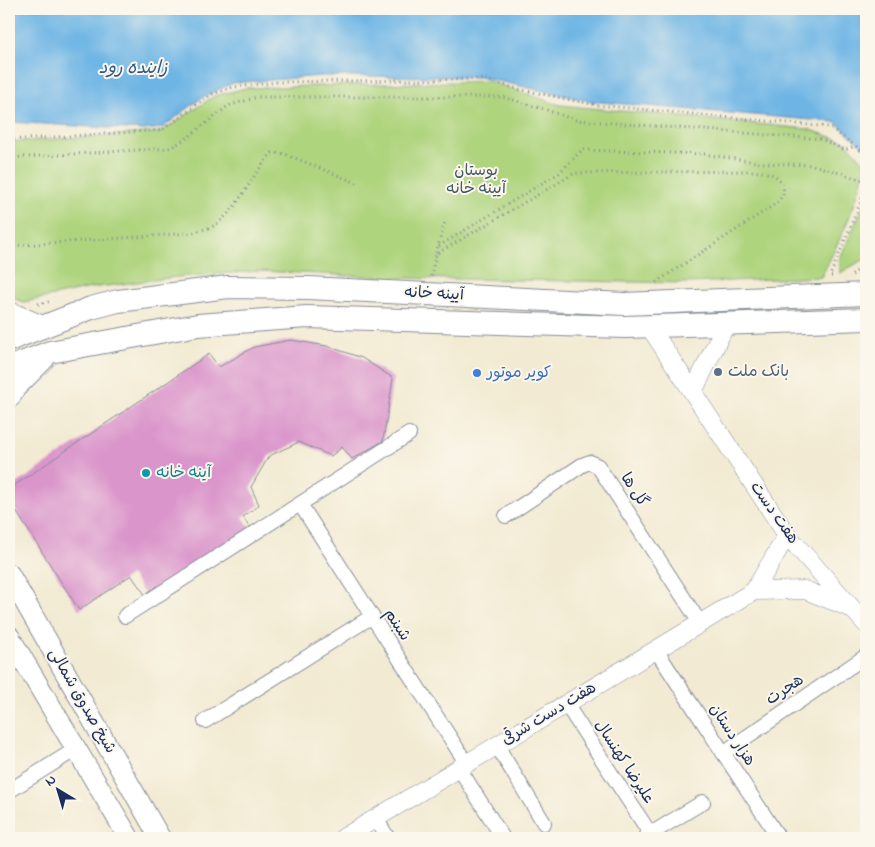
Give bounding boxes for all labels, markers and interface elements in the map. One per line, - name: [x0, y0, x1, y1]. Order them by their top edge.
- water label: زاینده رود: [99, 56, 168, 82]
- park label: بوستان آیینه خانه: [446, 159, 507, 201]
- street label: آیینه خانه: [403, 280, 466, 308]
- place label: بانک ملت: [728, 360, 789, 384]
- place label: کویر موتور: [485, 361, 551, 385]
- marker: بانک ملت: [712, 366, 724, 378]
- marker: کویر موتور: [471, 367, 483, 379]
- place label: آینه خانه: [156, 461, 212, 485]
- marker: آینه خانه: [140, 467, 152, 479]
- street label: گل ها: [614, 468, 654, 512]
- street label: هفت دست: [744, 477, 804, 549]
- street label: شبنم: [378, 604, 416, 646]
- street label: شیخ صدوق شمالی: [42, 644, 122, 758]
- street label: هجرت: [761, 668, 809, 712]
- street label: هفت دست شرقی: [497, 676, 601, 752]
- street label: هزار دستان: [703, 699, 761, 771]
- street label: علیرضا کهنسال: [588, 715, 660, 809]
- north arrow: [32, 764, 82, 814]
- text: N: [41, 770, 61, 792]

